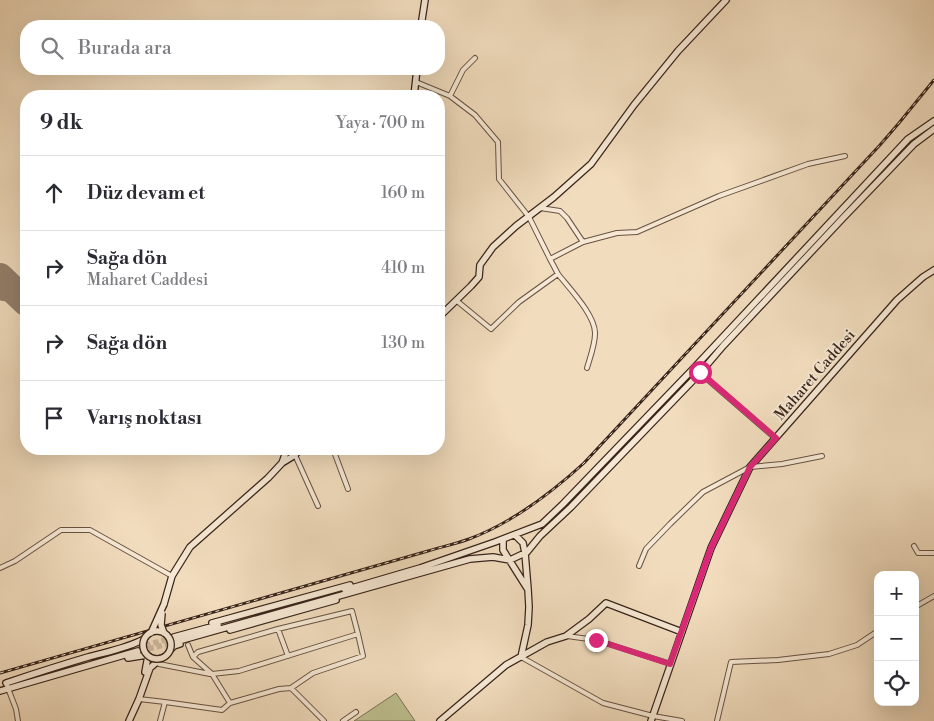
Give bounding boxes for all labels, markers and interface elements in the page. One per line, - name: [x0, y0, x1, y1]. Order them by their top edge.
- search box: [20, 20, 445, 75]
- icon: search: [38, 34, 66, 62]
- text: Burada ara: [78, 36, 172, 60]
- text: 9 dk: [40, 110, 83, 136]
- text: Yaya · 700 m: [336, 113, 425, 133]
- icon: ahead: [40, 179, 68, 207]
- text: Düz devam et: [87, 181, 205, 205]
- text: 160 m: [381, 183, 425, 203]
- text: Sağa dön: [87, 246, 167, 270]
- icon: right: [40, 254, 68, 282]
- text: 410 m: [381, 258, 425, 278]
- text: Maharet Caddesi: [87, 270, 208, 290]
- street label: Maharet Caddesi: [771, 326, 860, 424]
- icon: right: [40, 329, 68, 357]
- text: Sağa dön: [87, 331, 167, 355]
- text: 130 m: [381, 333, 425, 353]
- route start: [689, 361, 712, 384]
- icon: arrive: [40, 404, 68, 432]
- text: Varış noktası: [87, 406, 202, 430]
- map controls: [874, 571, 919, 706]
- button: +: [874, 571, 919, 616]
- button: −: [874, 616, 919, 661]
- route end: [585, 629, 608, 652]
- button: locate: [874, 661, 919, 706]

